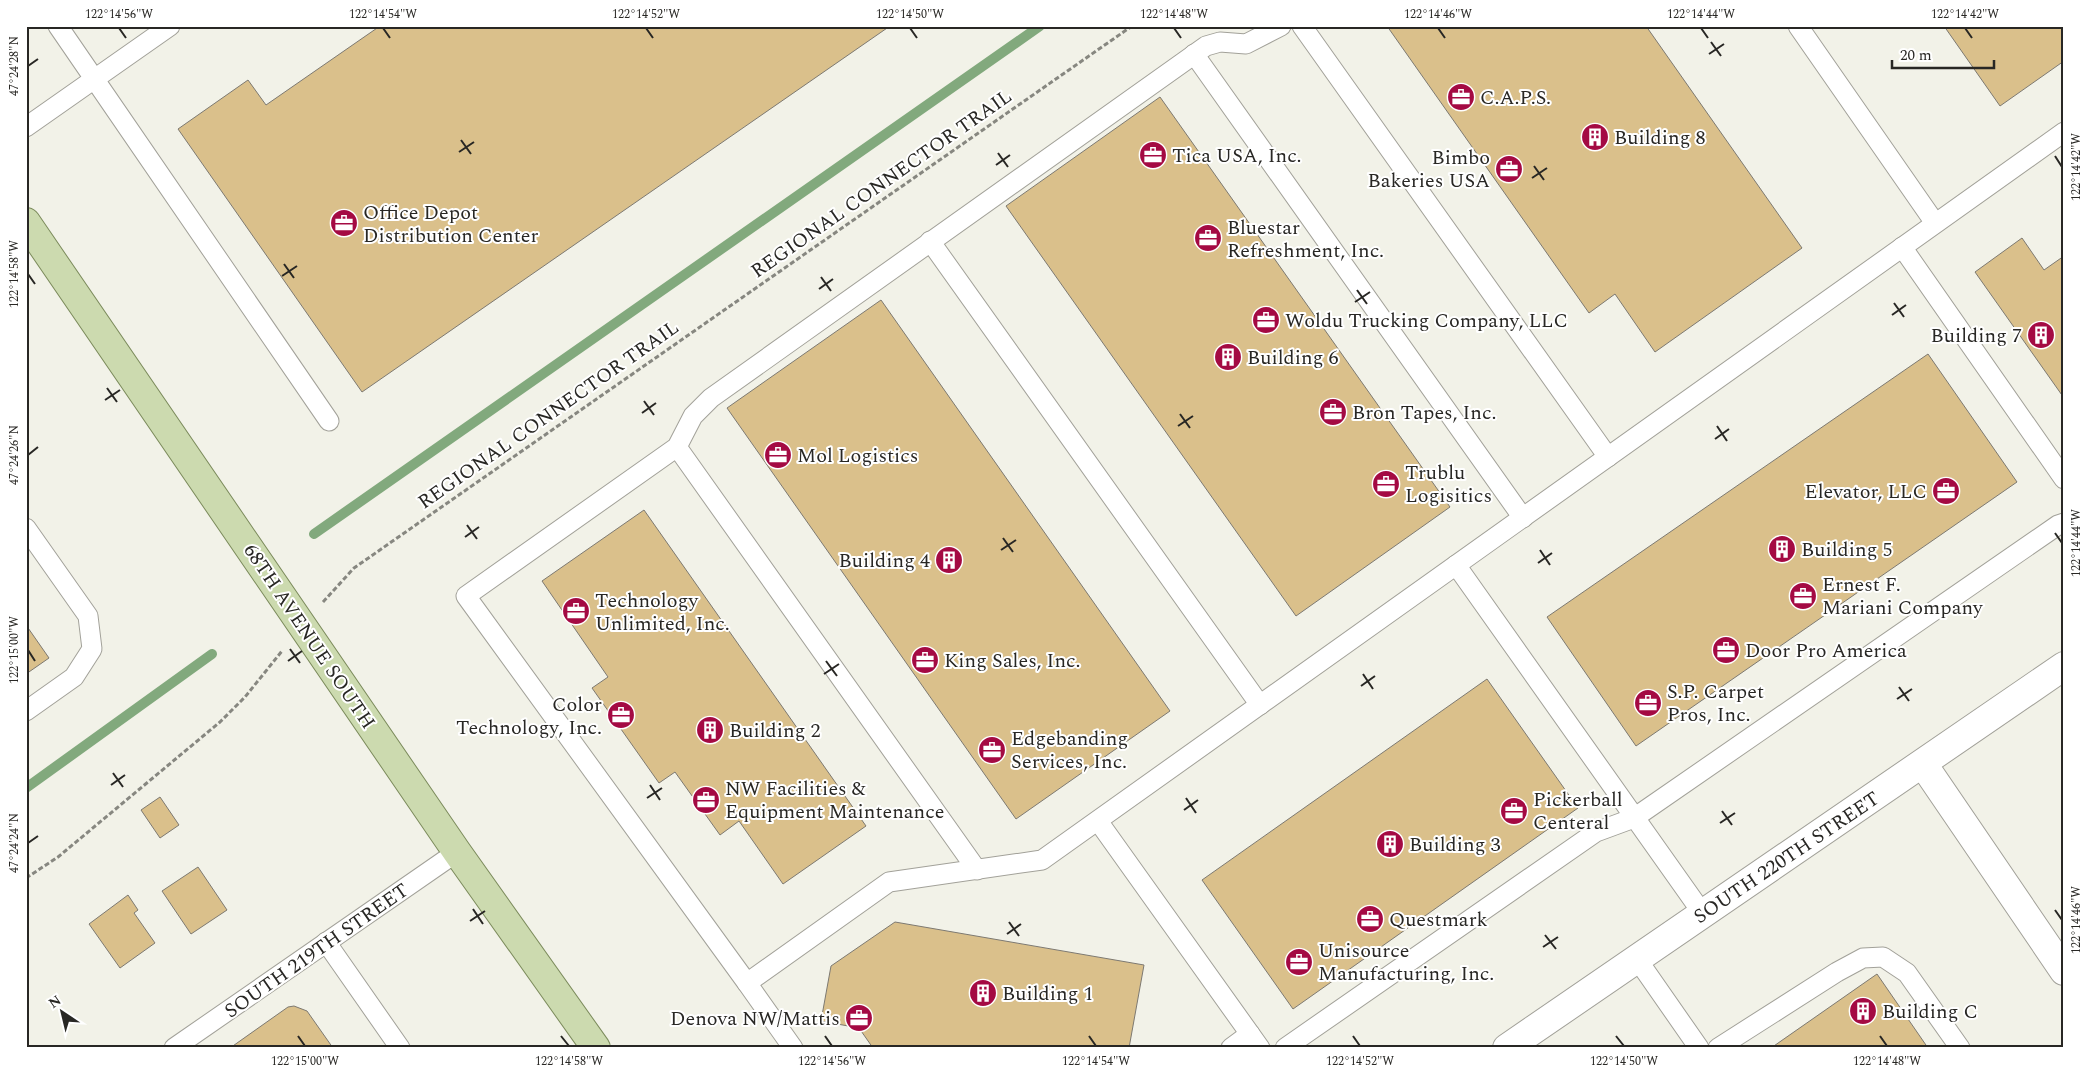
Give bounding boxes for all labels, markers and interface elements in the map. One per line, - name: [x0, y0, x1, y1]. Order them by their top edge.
- text: 122°14'56"W: [85, 5, 153, 24]
- text: 122°14'54"W: [349, 5, 417, 24]
- text: 122°14'52"W: [612, 5, 680, 24]
- text: 122°14'50"W: [876, 5, 944, 24]
- text: 122°14'48"W: [1140, 5, 1208, 24]
- text: 122°14'46"W: [1404, 5, 1472, 24]
- text: 122°14'44"W: [1667, 5, 1735, 24]
- text: 122°14'42"W: [1931, 5, 1999, 24]
- text: 47°24'28"N: [5, 36, 24, 96]
- scale bar: [1892, 38, 1995, 70]
- text: 20 m: [1900, 44, 1932, 67]
- street label: REGIONAL CONNECTOR TRAIL: [745, 82, 1018, 286]
- office icon: C.A.P.S.: [1446, 82, 1476, 112]
- place label: C.A.P.S.: [1480, 83, 1551, 113]
- building icon: Building 8: [1580, 122, 1610, 152]
- place label: Building 8: [1614, 123, 1705, 153]
- text: 122°14'42"W: [2067, 133, 2086, 201]
- office icon: Tica USA, Inc.: [1138, 140, 1168, 170]
- place label: Tica USA, Inc.: [1172, 141, 1302, 171]
- place label: Bimbo Bakeries USA: [1368, 143, 1490, 196]
- office icon: Bimbo Bakeries USA: [1494, 154, 1524, 184]
- place label: Office Depot Distribution Center: [363, 198, 538, 251]
- office icon: Office Depot Distribution Center: [329, 208, 359, 238]
- place label: Bluestar Refreshment, Inc.: [1227, 213, 1384, 266]
- office icon: Bluestar Refreshment, Inc.: [1193, 223, 1223, 253]
- text: 122°14'58"W: [5, 240, 24, 308]
- office icon: Woldu Trucking Company, LLC: [1251, 305, 1281, 335]
- place label: Woldu Trucking Company, LLC: [1285, 306, 1568, 336]
- street label: REGIONAL CONNECTOR TRAIL: [412, 313, 685, 517]
- building icon: Building 7: [2026, 320, 2056, 350]
- place label: Building 7: [1931, 321, 2022, 351]
- building icon: Building 6: [1213, 342, 1243, 372]
- place label: Building 6: [1247, 343, 1338, 373]
- office icon: Bron Tapes, Inc.: [1318, 397, 1348, 427]
- place label: Bron Tapes, Inc.: [1352, 398, 1496, 428]
- text: 47°24'26"N: [5, 425, 24, 485]
- office icon: Mol Logistics: [763, 440, 793, 470]
- place label: Mol Logistics: [797, 441, 918, 471]
- place label: Trublu Logisitics: [1405, 458, 1492, 511]
- office icon: Trublu Logisitics: [1371, 469, 1401, 499]
- office icon: Elevator, LLC: [1931, 476, 1961, 506]
- place label: Elevator, LLC: [1805, 477, 1927, 507]
- text: 122°14'44"W: [2067, 509, 2086, 577]
- building icon: Building 5: [1767, 534, 1797, 564]
- place label: Building 5: [1801, 535, 1892, 565]
- street label: 68TH AVENUE SOUTH: [236, 538, 383, 735]
- building icon: Building 4: [934, 545, 964, 575]
- place label: Building 4: [839, 546, 930, 576]
- place label: Ernest F. Mariani Company: [1822, 570, 1984, 623]
- office icon: Ernest F. Mariani Company: [1788, 581, 1818, 611]
- place label: Technology Unlimited, Inc.: [595, 586, 730, 639]
- office icon: Technology Unlimited, Inc.: [561, 596, 591, 626]
- text: 122°15'00"W: [5, 616, 24, 684]
- office icon: Door Pro America: [1711, 635, 1741, 665]
- place label: Door Pro America: [1745, 636, 1907, 666]
- office icon: King Sales, Inc.: [910, 645, 940, 675]
- place label: King Sales, Inc.: [944, 646, 1080, 676]
- place label: S.P. Carpet Pros, Inc.: [1667, 677, 1764, 730]
- office icon: S.P. Carpet Pros, Inc.: [1633, 688, 1663, 718]
- place label: Color Technology, Inc.: [456, 690, 602, 743]
- office icon: Color Technology, Inc.: [606, 700, 636, 730]
- building icon: Building 2: [695, 715, 725, 745]
- place label: Building 2: [729, 716, 820, 746]
- place label: Edgebanding Services, Inc.: [1011, 724, 1128, 777]
- office icon: Edgebanding Services, Inc.: [977, 735, 1007, 765]
- place label: NW Facilities & Equipment Maintenance: [725, 774, 944, 827]
- street label: SOUTH 220TH STREET: [1687, 784, 1886, 931]
- office icon: NW Facilities & Equipment Maintenance: [691, 785, 721, 815]
- place label: Pickerball Centeral: [1533, 785, 1623, 838]
- office icon: Pickerball Centeral: [1499, 796, 1529, 826]
- text: 47°24'24"N: [5, 813, 24, 873]
- building icon: Building 3: [1375, 829, 1405, 859]
- place label: Building 3: [1409, 830, 1500, 860]
- street label: SOUTH 219TH STREET: [218, 876, 415, 1026]
- text: 122°14'46"W: [2067, 886, 2086, 954]
- office icon: Questmark: [1355, 904, 1385, 934]
- place label: Questmark: [1389, 905, 1488, 935]
- place label: Unisource Manufacturing, Inc.: [1318, 936, 1494, 989]
- office icon: Unisource Manufacturing, Inc.: [1284, 947, 1314, 977]
- building icon: Building 1: [968, 978, 998, 1008]
- place label: Building 1: [1002, 979, 1093, 1009]
- north arrow: [38, 986, 88, 1036]
- text: N: [44, 990, 66, 1014]
- building icon: Building C: [1848, 996, 1878, 1026]
- place label: Building C: [1882, 997, 1978, 1027]
- office icon: Denova NW/Mattis: [844, 1003, 874, 1033]
- place label: Denova NW/Mattis: [670, 1004, 840, 1034]
- text: 122°15'00"W: [271, 1052, 339, 1071]
- text: 122°14'58"W: [535, 1052, 603, 1071]
- text: 122°14'56"W: [798, 1052, 866, 1071]
- text: 122°14'54"W: [1062, 1052, 1130, 1071]
- text: 122°14'52"W: [1326, 1052, 1394, 1071]
- text: 122°14'50"W: [1590, 1052, 1658, 1071]
- text: 122°14'48"W: [1853, 1052, 1921, 1071]

